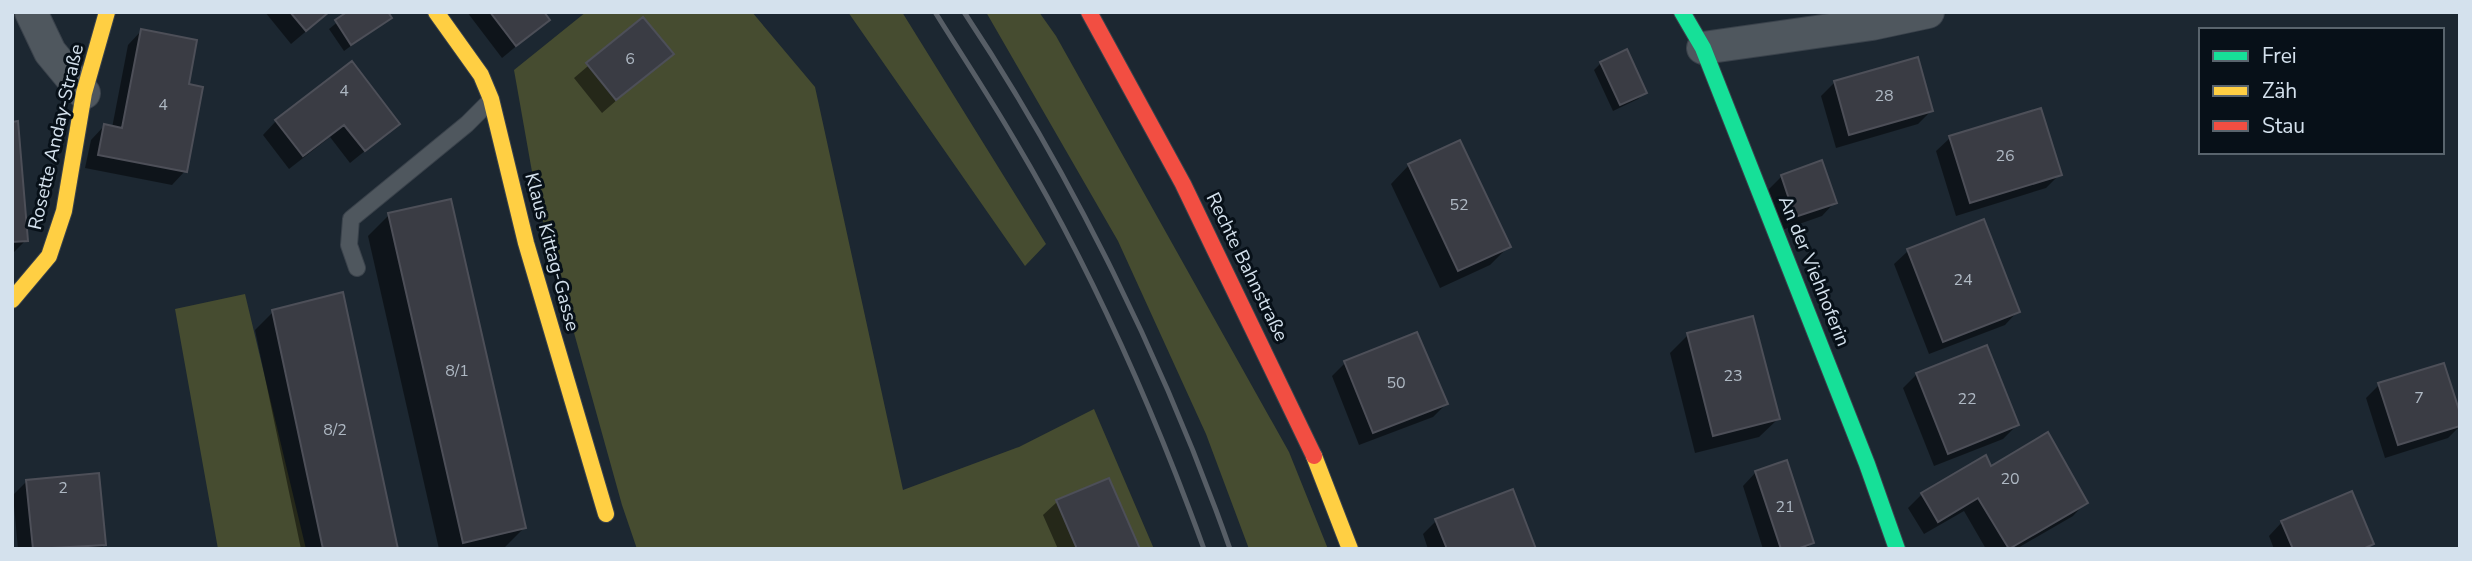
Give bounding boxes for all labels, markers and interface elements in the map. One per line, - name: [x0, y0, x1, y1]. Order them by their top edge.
- legend: [2199, 28, 2444, 154]
- street label: Rosette Anday-Straße: [22, 42, 90, 232]
- text: Frei: [2262, 42, 2297, 70]
- house number: 6: [625, 48, 635, 70]
- text: Zäh: [2262, 77, 2297, 105]
- house number: 4: [339, 80, 349, 102]
- house number: 28: [1874, 85, 1894, 107]
- house number: 4: [158, 94, 168, 116]
- text: Stau: [2262, 112, 2305, 140]
- house number: 26: [1995, 145, 2015, 167]
- street label: Klaus Kittag-Gasse: [518, 170, 586, 334]
- street label: Rechte Bahnstraße: [1200, 188, 1294, 346]
- street label: An der Viehhoferin: [1772, 192, 1856, 350]
- house number: 52: [1449, 194, 1469, 216]
- house number: 24: [1953, 269, 1973, 291]
- house number: 8/1: [445, 360, 469, 382]
- house number: 23: [1723, 365, 1743, 387]
- house number: 50: [1386, 372, 1406, 394]
- house number: 7: [2414, 387, 2424, 409]
- house number: 22: [1957, 388, 1977, 410]
- house number: 8/2: [323, 419, 347, 441]
- house number: 20: [2000, 468, 2020, 490]
- house number: 2: [58, 477, 68, 499]
- house number: 21: [1775, 496, 1795, 518]

